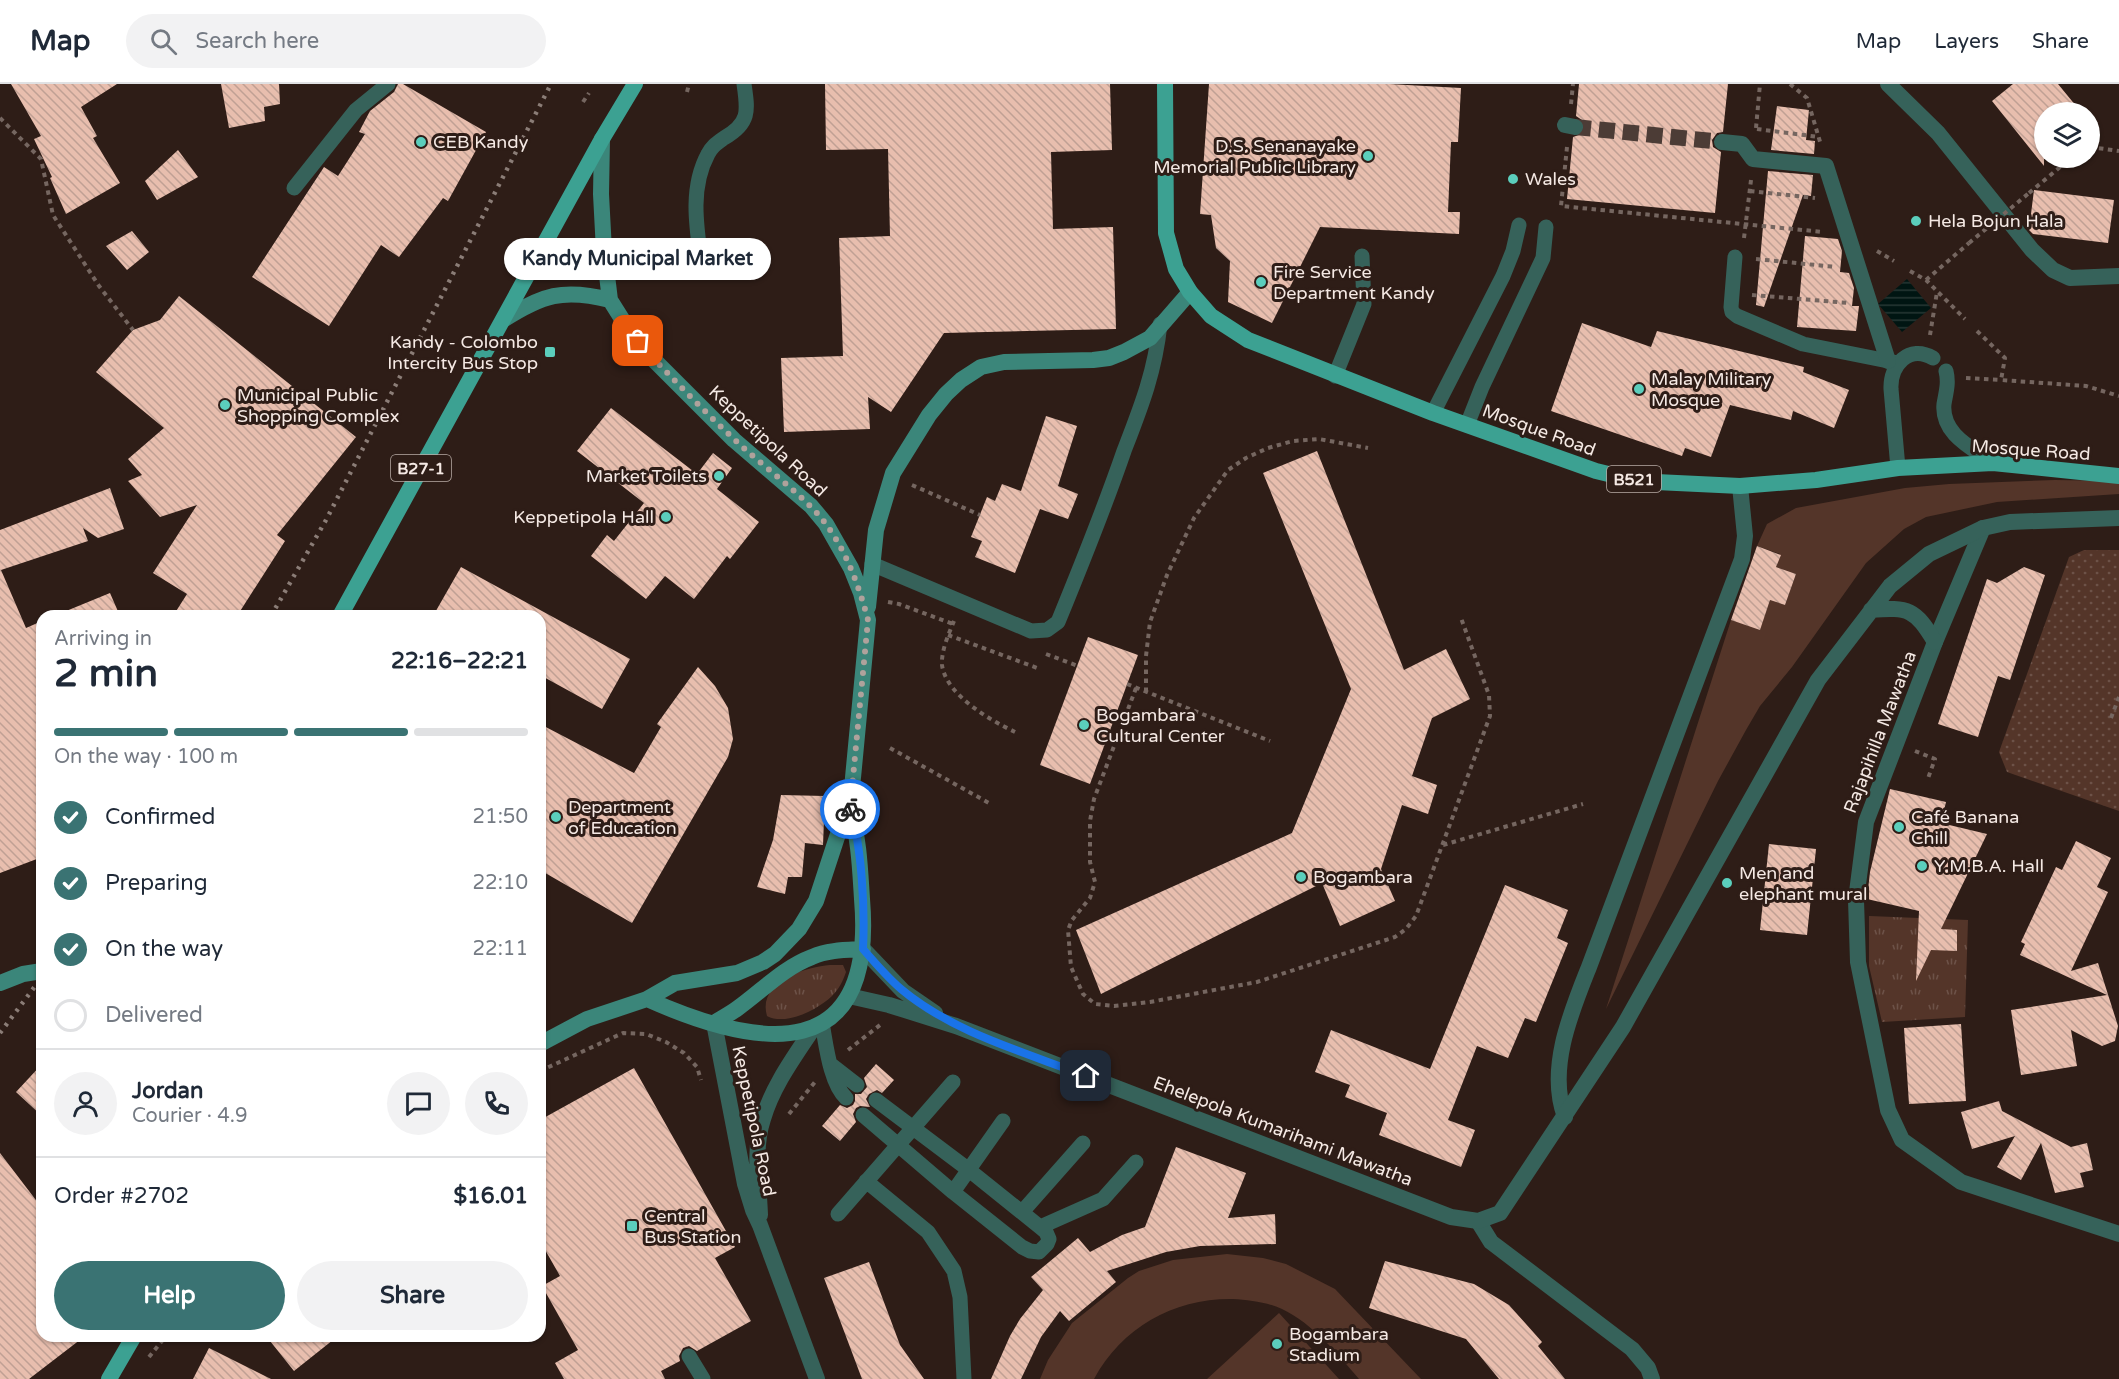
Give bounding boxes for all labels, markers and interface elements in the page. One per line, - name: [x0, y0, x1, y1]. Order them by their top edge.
- search box: [126, 14, 546, 68]
- text: Map: [30, 24, 90, 58]
- icon: search: [147, 25, 180, 58]
- text: Search here: [195, 28, 319, 54]
- text: Map: [1856, 29, 1901, 54]
- text: Layers: [1934, 29, 1999, 54]
- text: Share: [2032, 29, 2089, 54]
- map controls: [2034, 102, 2100, 168]
- button: layers: [2034, 102, 2100, 168]
- place label: CEB Kandy: [433, 131, 529, 153]
- marker: CEB Kandy: [414, 135, 428, 149]
- place label: D.S. Senanayake Memorial Public Library: [1153, 135, 1356, 178]
- marker: D.S. Senanayake Memorial Public Library: [1361, 149, 1375, 163]
- place label: Wales: [1525, 168, 1576, 190]
- marker: Wales: [1506, 172, 1520, 186]
- place label: Hela Bojun Hala: [1928, 210, 2064, 232]
- marker: Hela Bojun Hala: [1909, 214, 1923, 228]
- callout: Kandy Municipal Market: [504, 239, 771, 281]
- text: Kandy Municipal Market: [522, 247, 753, 271]
- place label: Fire Service Department Kandy: [1273, 261, 1435, 304]
- marker: Fire Service Department Kandy: [1254, 275, 1268, 289]
- pin: [612, 315, 663, 366]
- icon: bag: [621, 324, 654, 357]
- place label: Kandy - Colombo Intercity Bus Stop: [387, 331, 538, 374]
- marker: Kandy - Colombo Intercity Bus Stop: [543, 345, 557, 359]
- place label: Malay Military Mosque: [1651, 368, 1772, 411]
- street label: Keppetipola Road: [704, 381, 832, 501]
- marker: Malay Military Mosque: [1632, 382, 1646, 396]
- place label: Municipal Public Shopping Complex: [237, 384, 399, 427]
- marker: Municipal Public Shopping Complex: [218, 398, 232, 412]
- street label: Mosque Road: [1479, 399, 1599, 461]
- street label: Mosque Road: [1971, 435, 2091, 465]
- road number: B27-1: [391, 455, 451, 481]
- place label: Market Toilets: [586, 465, 707, 487]
- road number: B521: [1607, 466, 1661, 492]
- marker: Market Toilets: [712, 469, 726, 483]
- place label: Keppetipola Hall: [513, 506, 654, 528]
- marker: Keppetipola Hall: [659, 510, 673, 524]
- text: Arriving in: [54, 627, 152, 651]
- text: 22:16–22:21: [391, 648, 528, 674]
- street label: Rajapihilla Mawatha: [1839, 648, 1921, 816]
- text: 2 min: [54, 650, 158, 697]
- place label: Bogambara Cultural Center: [1096, 704, 1225, 747]
- marker: Bogambara Cultural Center: [1077, 718, 1091, 732]
- text: On the way · 100 m: [54, 745, 238, 769]
- courier: [820, 779, 880, 839]
- icon: bike: [834, 793, 867, 826]
- place label: Department of Education: [568, 796, 677, 839]
- icon: check: [54, 801, 87, 834]
- text: Confirmed: [105, 804, 215, 830]
- text: 21:50: [473, 805, 528, 829]
- place label: Café Banana Chill: [1911, 806, 2019, 849]
- marker: Department of Education: [549, 810, 563, 824]
- marker: Café Banana Chill: [1892, 820, 1906, 834]
- place label: Y.M.B.A. Hall: [1934, 855, 2044, 877]
- marker: Y.M.B.A. Hall: [1915, 859, 1929, 873]
- place label: Men and elephant mural: [1739, 862, 1868, 905]
- place label: Bogambara: [1313, 866, 1413, 888]
- icon: check: [54, 867, 87, 900]
- text: Preparing: [105, 870, 208, 896]
- marker: Bogambara: [1294, 870, 1308, 884]
- text: 22:10: [473, 871, 528, 895]
- marker: Men and elephant mural: [1720, 876, 1734, 890]
- icon: check: [54, 933, 87, 966]
- text: On the way: [105, 936, 223, 962]
- text: 22:11: [473, 937, 528, 961]
- text: Delivered: [105, 1002, 203, 1028]
- street label: Keppetipola Road: [727, 1044, 781, 1198]
- pin: [1060, 1050, 1111, 1101]
- icon: home: [1069, 1059, 1102, 1092]
- street label: Ehelepola Kumarihami Mawatha: [1150, 1071, 1416, 1191]
- button: person: [54, 1072, 117, 1135]
- button: chat: [387, 1072, 450, 1135]
- button: phone: [465, 1072, 528, 1135]
- text: Jordan: [132, 1078, 203, 1104]
- text: Courier · 4.9: [132, 1104, 247, 1128]
- text: Order #2702: [54, 1183, 189, 1209]
- text: $16.01: [453, 1183, 528, 1209]
- place label: Central Bus Station: [644, 1205, 741, 1248]
- marker: Central Bus Station: [625, 1219, 639, 1233]
- button: Help: [54, 1261, 285, 1330]
- button: Share: [297, 1261, 528, 1330]
- place label: Bogambara Stadium: [1289, 1323, 1389, 1366]
- marker: Bogambara Stadium: [1270, 1337, 1284, 1351]

